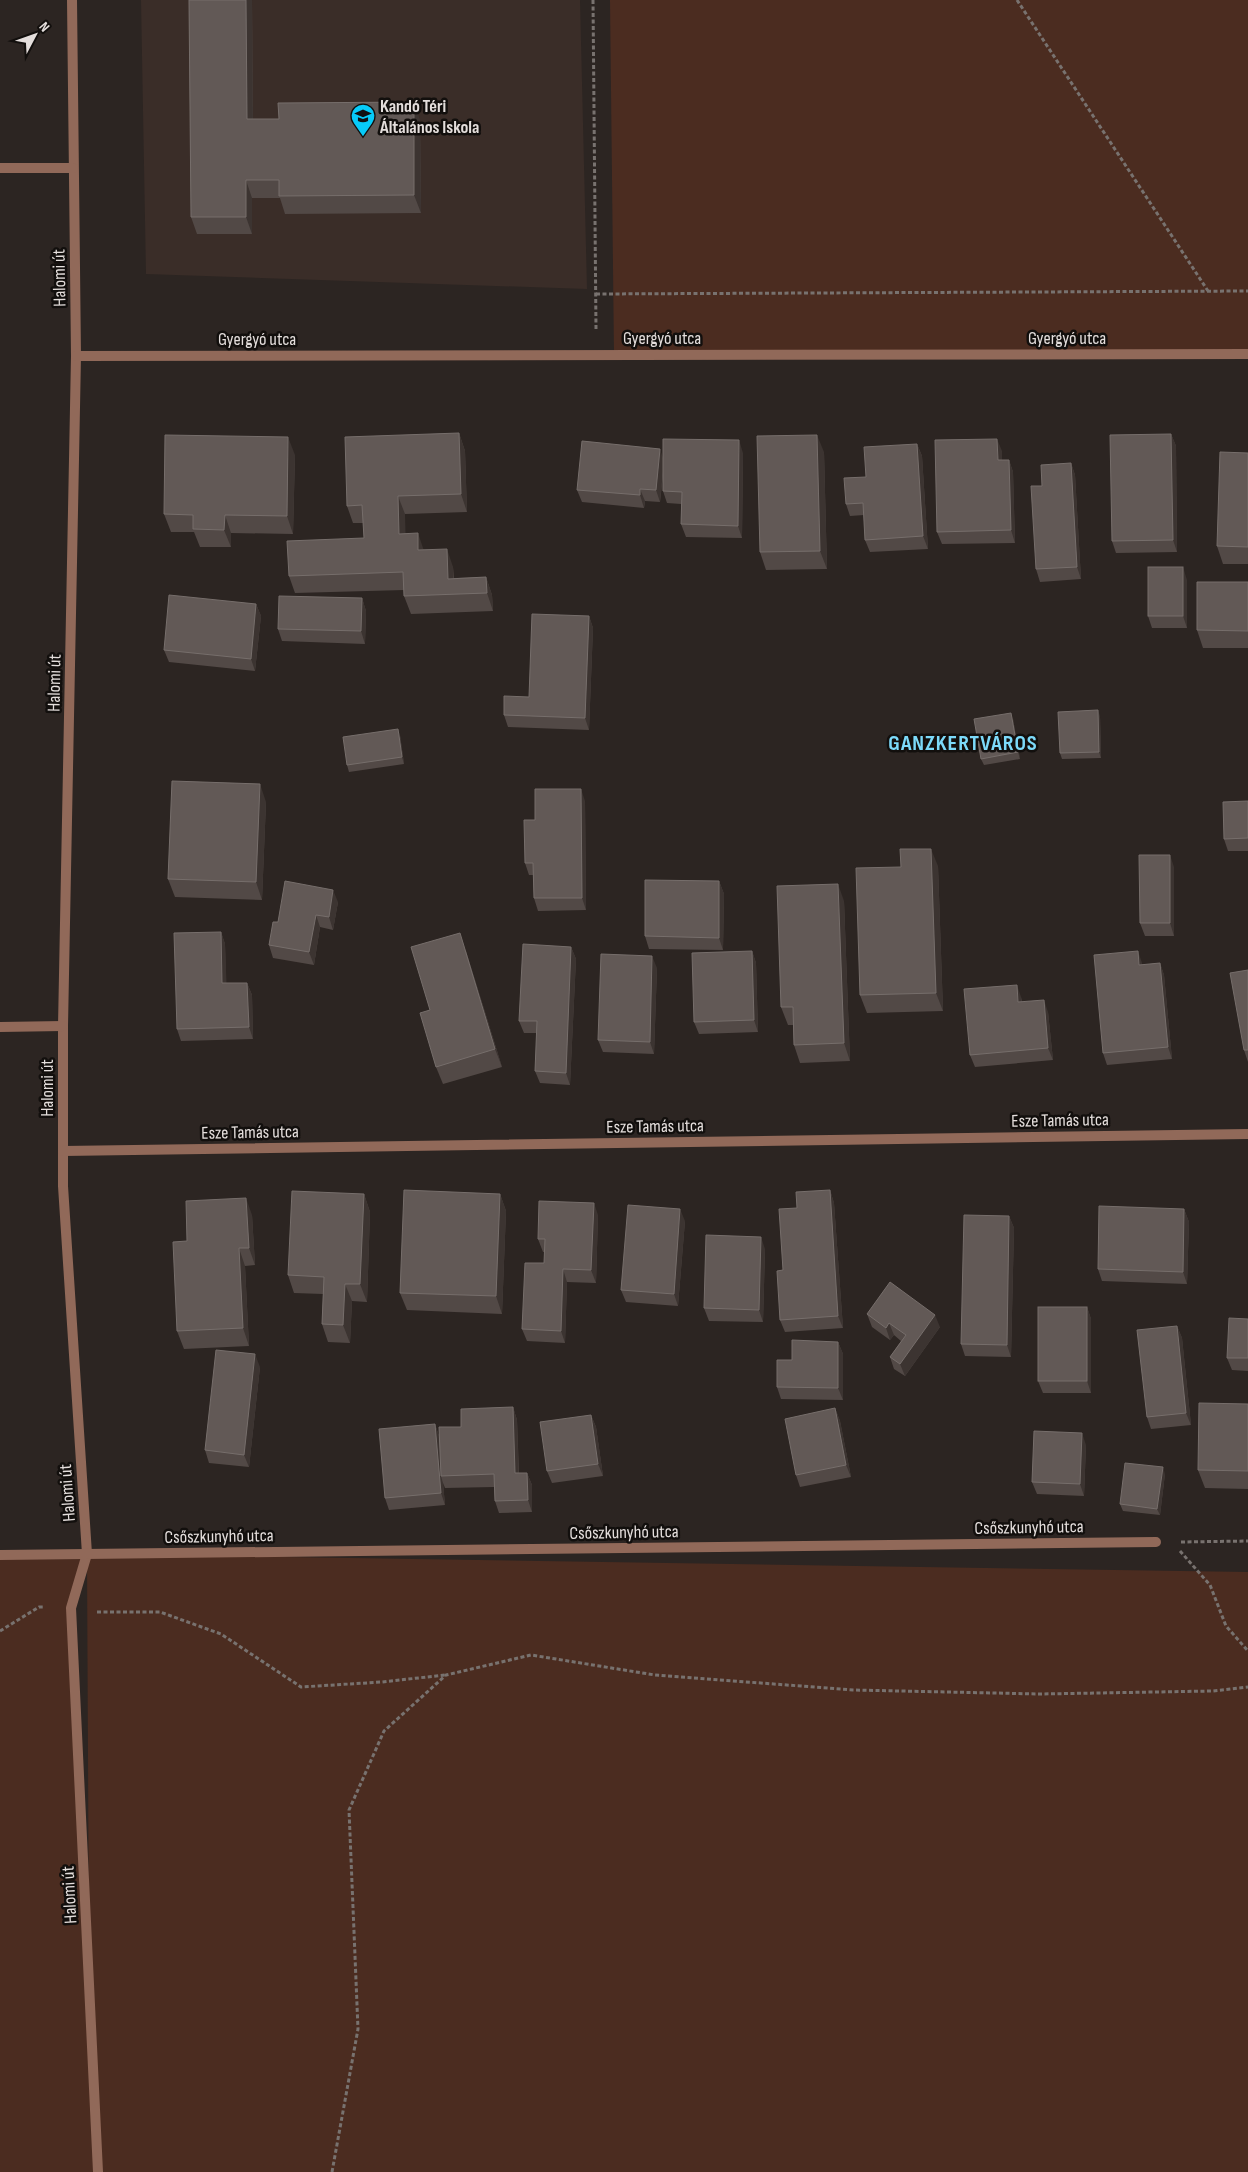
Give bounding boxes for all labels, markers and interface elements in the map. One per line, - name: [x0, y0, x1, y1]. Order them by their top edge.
- north arrow: [10, 10, 60, 60]
- text: N: [36, 18, 53, 35]
- place label: Kandó Téri Általános Iskola: [379, 96, 479, 138]
- school or university icon: Kandó Téri Általános Iskola: [350, 103, 376, 137]
- street label: Halomi út: [48, 248, 71, 307]
- street label: Gyergyó utca: [623, 328, 701, 349]
- street label: Gyergyó utca: [1028, 328, 1106, 349]
- street label: Gyergyó utca: [218, 329, 296, 350]
- street label: Halomi út: [43, 653, 66, 712]
- district label: GANZKERTVÁROS: [888, 730, 1038, 757]
- street label: Halomi út: [37, 1059, 58, 1117]
- street label: Esze Tamás utca: [1011, 1109, 1109, 1132]
- street label: Esze Tamás utca: [606, 1115, 704, 1138]
- street label: Esze Tamás utca: [201, 1121, 299, 1144]
- street label: Halomi út: [55, 1463, 80, 1522]
- street label: Csőszkunyhó utca: [974, 1516, 1084, 1539]
- street label: Csőszkunyhó utca: [569, 1521, 679, 1544]
- street label: Csőszkunyhó utca: [164, 1525, 274, 1548]
- street label: Halomi út: [57, 1865, 81, 1924]

